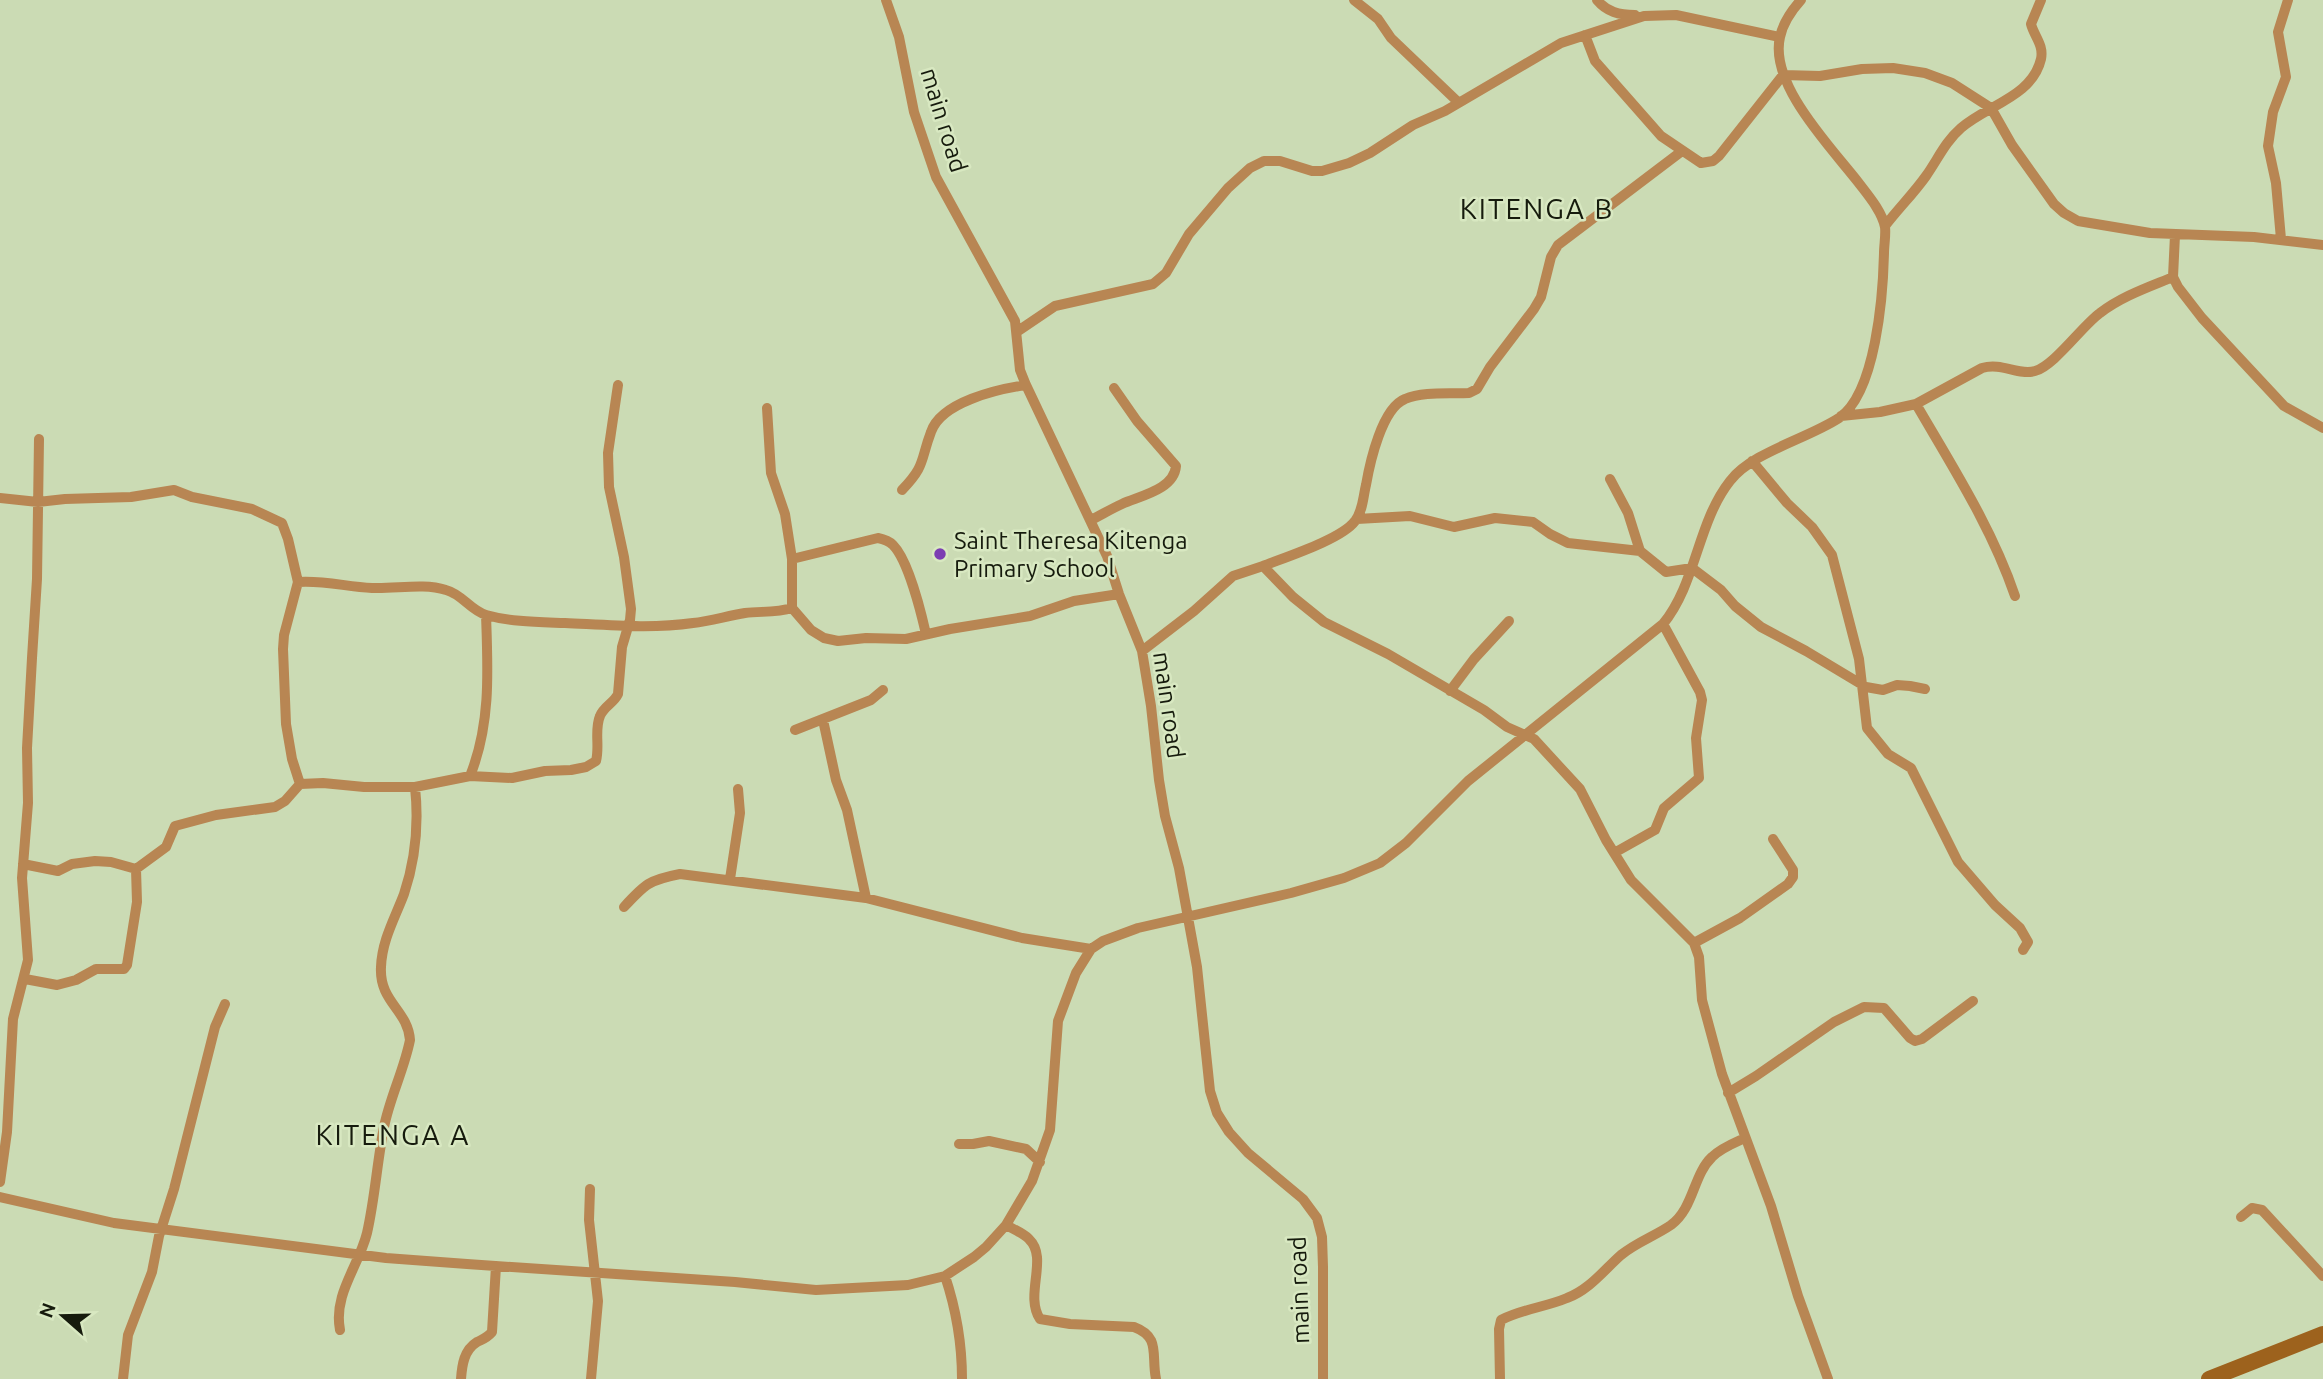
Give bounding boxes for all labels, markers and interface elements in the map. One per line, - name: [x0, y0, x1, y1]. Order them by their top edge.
- street label: main road: [915, 65, 973, 175]
- district label: KITENGA B: [1460, 193, 1614, 224]
- place label: Saint Theresa Kitenga Primary School: [954, 527, 1188, 582]
- marker: Saint Theresa Kitenga Primary School: [932, 546, 948, 562]
- street label: main road: [1148, 650, 1190, 760]
- district label: KITENGA A: [316, 1119, 470, 1150]
- street label: main road: [1284, 1236, 1314, 1344]
- north arrow: [28, 1281, 98, 1351]
- text: N: [34, 1300, 60, 1321]

